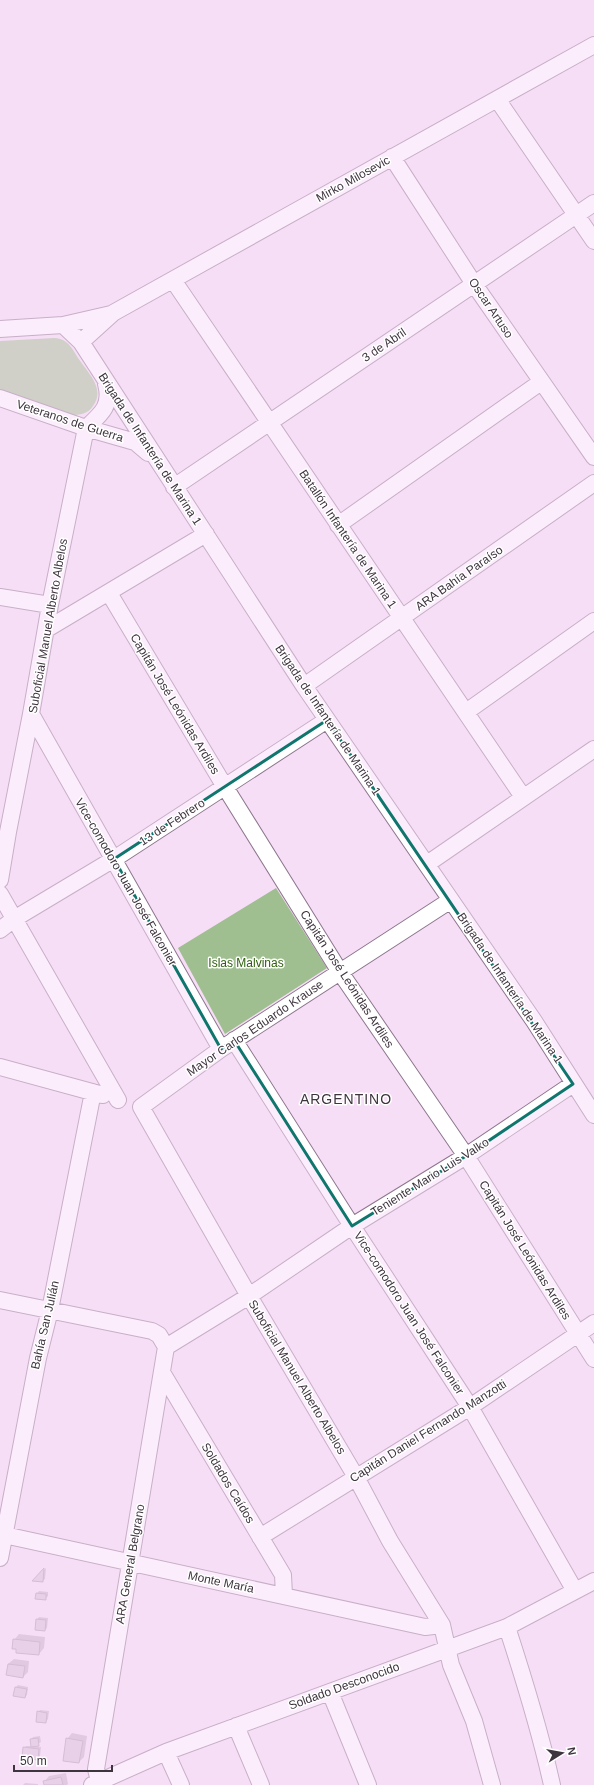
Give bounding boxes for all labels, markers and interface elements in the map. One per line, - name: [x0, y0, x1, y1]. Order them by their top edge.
- street label: Mirko Milosevic: [314, 153, 392, 205]
- street label: Oscar Artuso: [466, 275, 516, 341]
- street label: 3 de Abril: [359, 325, 409, 365]
- street label: Brigada de Infantería de Marina 1: [95, 370, 205, 528]
- street label: Veteranos de Guerra: [15, 397, 125, 445]
- street label: Batallón Infantería de Marina 1: [296, 467, 400, 611]
- street label: Suboficial Manuel Alberto Albelos: [26, 537, 70, 715]
- street label: ARA Bahía Paraíso: [413, 542, 506, 613]
- street label: Capitán José Leónidas Ardiles: [127, 631, 223, 777]
- street label: Brigada de Infantería de Marina 1: [272, 642, 384, 798]
- street label: 13 de Febrero: [137, 795, 208, 848]
- street label: Vice-comodoro Juan José Falconier: [72, 796, 180, 968]
- street label: Capitán José Leónidas Ardiles: [297, 907, 397, 1051]
- street label: Brigada de Infantería de Marina 1: [454, 910, 566, 1066]
- park label: Islas Malvinas: [208, 956, 284, 970]
- street label: Mayor Carlos Eduardo Krause: [184, 977, 326, 1079]
- district label: ARGENTINO: [300, 1091, 392, 1107]
- street label: Teniente Mario Luis Valko: [368, 1135, 492, 1219]
- street label: Capitán José Leónidas Ardiles: [476, 1178, 574, 1322]
- street label: Vice-comodoro Juan José Falconier: [351, 1229, 467, 1397]
- street label: Bahía San Julián: [28, 1279, 62, 1371]
- street label: Suboficial Manuel Alberto Albelos: [245, 1297, 349, 1457]
- street label: Capitán Daniel Fernando Manzotti: [347, 1377, 509, 1485]
- street label: Soldados Caídos: [198, 1440, 258, 1526]
- street label: ARA General Belgrano: [113, 1503, 147, 1625]
- street label: Monte María: [187, 1568, 256, 1596]
- street label: Soldado Desconocido: [287, 1659, 402, 1713]
- north arrow: [542, 1733, 582, 1773]
- text: N: [565, 1746, 578, 1756]
- scale bar: [14, 1747, 112, 1773]
- text: 50 m: [20, 1754, 47, 1768]

